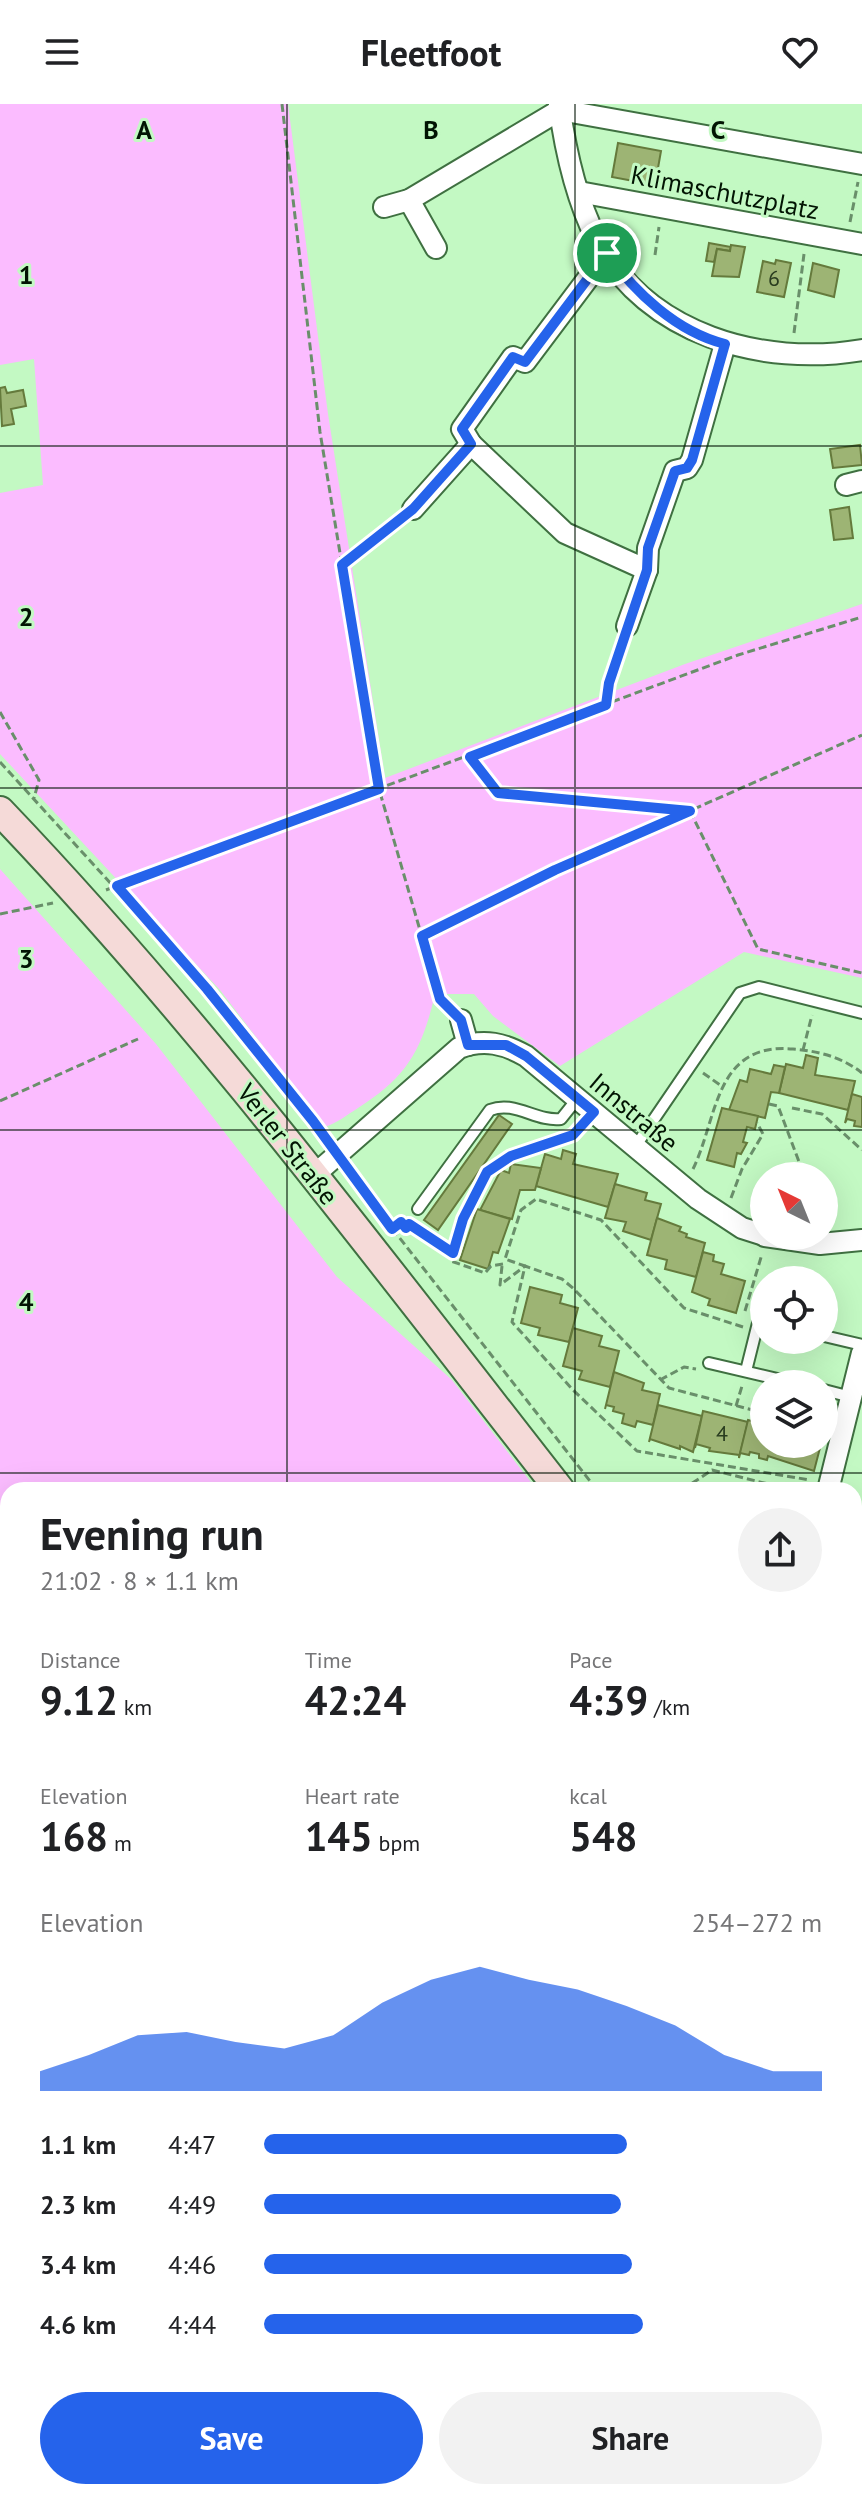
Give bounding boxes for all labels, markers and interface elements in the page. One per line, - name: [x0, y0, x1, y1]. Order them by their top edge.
- text: Fleetfoot: [361, 29, 501, 76]
- icon: menu: [40, 30, 84, 74]
- icon: heart: [778, 30, 822, 74]
- text: A: [136, 113, 152, 146]
- text: B: [423, 113, 439, 146]
- text: C: [711, 113, 725, 146]
- street label: Klimaschutzplatz: [628, 158, 822, 226]
- pin: [573, 219, 641, 287]
- icon: arrive: [585, 231, 629, 275]
- text: 1: [19, 258, 33, 291]
- house number: 6: [768, 264, 780, 292]
- text: 2: [19, 600, 33, 633]
- text: 3: [19, 942, 33, 975]
- street label: Innstraße: [583, 1065, 685, 1159]
- street label: Verler Straße: [230, 1076, 346, 1211]
- north arrow: [750, 1162, 838, 1250]
- map controls: [750, 1162, 838, 1458]
- button: locate: [750, 1266, 838, 1354]
- text: 4: [19, 1285, 34, 1318]
- button: layers: [750, 1370, 838, 1458]
- house number: 4: [716, 1419, 728, 1447]
- text: Evening run: [40, 1505, 264, 1562]
- button: share: [738, 1508, 822, 1592]
- text: 21:02 · 8 × 1.1 km: [40, 1564, 239, 1597]
- text: Distance: [40, 1646, 121, 1674]
- text: Time: [305, 1646, 352, 1674]
- text: Pace: [569, 1646, 612, 1674]
- text: 9.12: [40, 1674, 118, 1726]
- text: 42:24: [305, 1674, 406, 1726]
- text: 4:39: [569, 1674, 648, 1726]
- text: km: [118, 1693, 152, 1721]
- text: /km: [648, 1693, 690, 1721]
- text: Elevation: [40, 1782, 128, 1810]
- text: Heart rate: [305, 1782, 400, 1810]
- text: kcal: [569, 1782, 607, 1810]
- text: 168: [40, 1810, 108, 1862]
- text: 145: [305, 1810, 373, 1862]
- text: 548: [569, 1810, 637, 1862]
- text: m: [108, 1829, 132, 1857]
- text: bpm: [373, 1829, 420, 1857]
- text: Elevation: [40, 1906, 144, 1939]
- text: 254–272 m: [692, 1906, 822, 1939]
- text: 1.1 km: [40, 2128, 116, 2161]
- text: 4:47: [168, 2128, 216, 2161]
- text: 2.3 km: [40, 2188, 116, 2221]
- text: 4:49: [168, 2188, 216, 2221]
- text: 3.4 km: [40, 2248, 116, 2281]
- text: 4:46: [168, 2248, 216, 2281]
- text: 4.6 km: [40, 2308, 116, 2341]
- text: 4:44: [168, 2308, 216, 2341]
- button: Save: [40, 2392, 423, 2484]
- button: Share: [439, 2392, 822, 2484]

